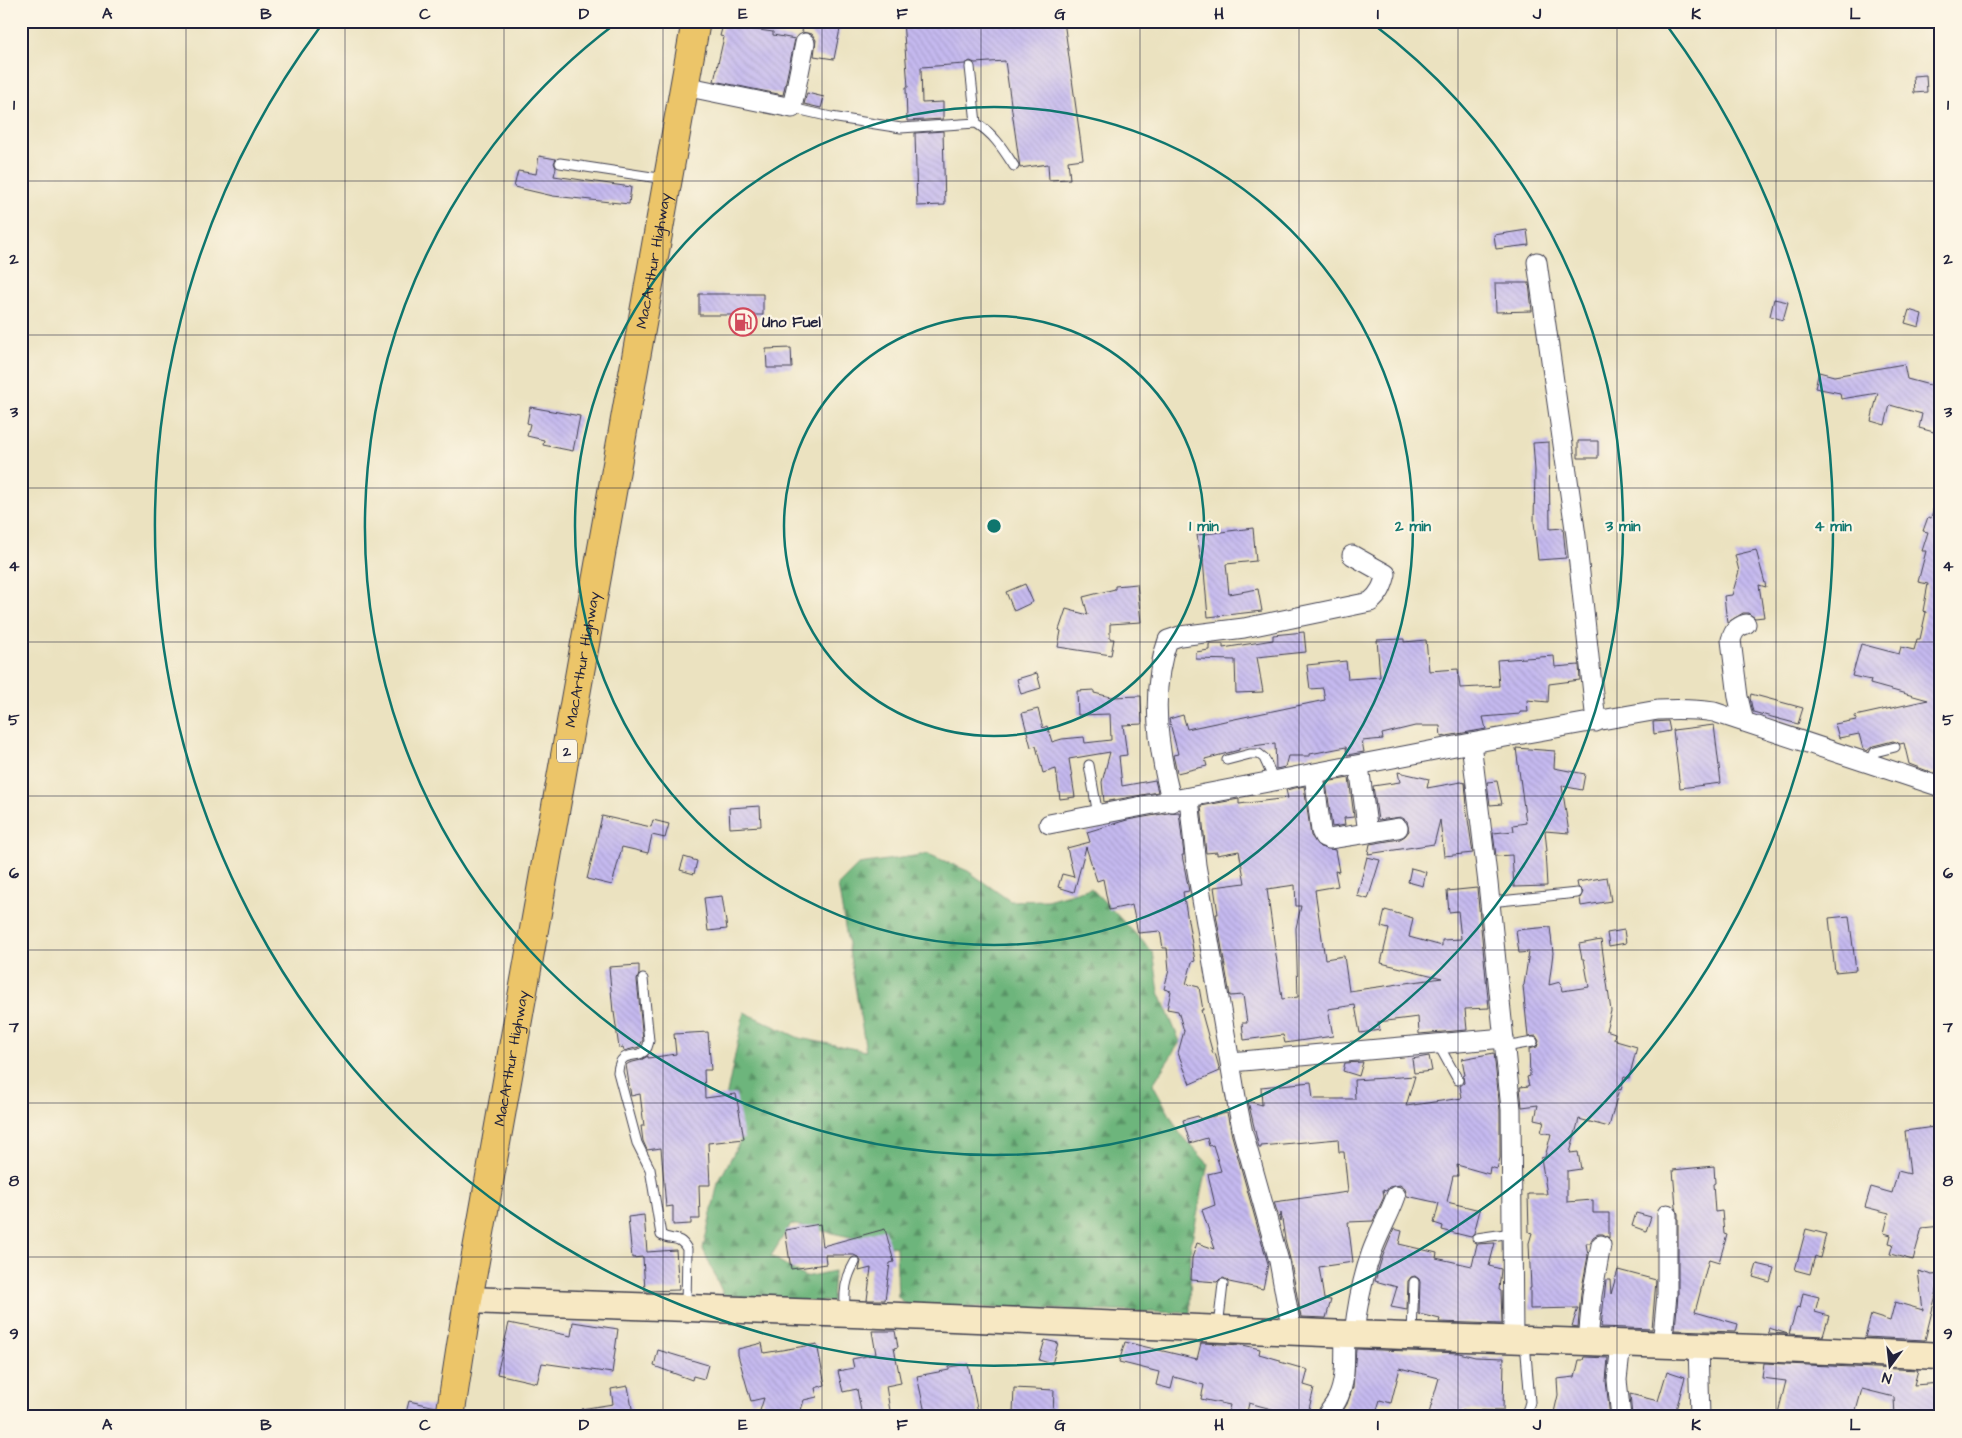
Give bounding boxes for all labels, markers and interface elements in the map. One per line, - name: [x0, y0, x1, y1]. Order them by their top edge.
- text: A: [102, 3, 113, 25]
- text: B: [260, 3, 272, 25]
- text: C: [419, 3, 431, 25]
- text: D: [579, 3, 590, 25]
- text: E: [738, 3, 748, 25]
- text: F: [896, 3, 908, 25]
- text: G: [1054, 3, 1066, 25]
- text: H: [1214, 3, 1224, 25]
- text: I: [1377, 3, 1379, 25]
- text: J: [1532, 3, 1542, 25]
- text: K: [1691, 3, 1701, 25]
- text: L: [1849, 3, 1861, 25]
- text: 1: [13, 94, 16, 116]
- text: 1: [1947, 94, 1950, 116]
- street label: MacArthur Highway: [631, 191, 677, 330]
- text: 2: [8, 248, 19, 270]
- text: 2: [1942, 248, 1953, 270]
- fuel station icon: Uno Fuel: [728, 307, 758, 337]
- place label: Uno Fuel: [762, 312, 821, 333]
- text: 3: [9, 401, 19, 423]
- text: 3: [1943, 401, 1953, 423]
- text: 1 min: [1189, 516, 1219, 537]
- text: 2 min: [1394, 516, 1432, 537]
- text: 3 min: [1604, 516, 1641, 537]
- text: 4 min: [1814, 516, 1852, 537]
- centre of rings: [985, 517, 1003, 535]
- text: 4: [9, 555, 20, 577]
- text: 4: [1943, 555, 1954, 577]
- street label: MacArthur Highway: [560, 590, 606, 729]
- text: 5: [8, 709, 20, 731]
- text: 5: [1942, 709, 1954, 731]
- road number: 2: [557, 739, 577, 762]
- text: 6: [9, 862, 19, 884]
- text: 6: [1943, 862, 1953, 884]
- street label: MacArthur Highway: [489, 989, 535, 1128]
- text: 7: [8, 1016, 19, 1038]
- text: 7: [1942, 1016, 1953, 1038]
- text: 8: [9, 1170, 20, 1192]
- text: 8: [1943, 1170, 1954, 1192]
- text: 9: [9, 1323, 19, 1345]
- text: 9: [1943, 1323, 1953, 1345]
- north arrow: [1864, 1340, 1914, 1390]
- text: N: [1880, 1367, 1894, 1388]
- text: A: [102, 1414, 113, 1436]
- text: B: [260, 1414, 272, 1436]
- text: C: [419, 1414, 431, 1436]
- text: D: [579, 1414, 590, 1436]
- text: E: [738, 1414, 748, 1436]
- text: F: [896, 1414, 908, 1436]
- text: G: [1054, 1414, 1066, 1436]
- text: H: [1214, 1414, 1224, 1436]
- text: I: [1377, 1414, 1379, 1436]
- text: J: [1532, 1414, 1542, 1436]
- text: K: [1691, 1414, 1701, 1436]
- text: L: [1849, 1414, 1861, 1436]

